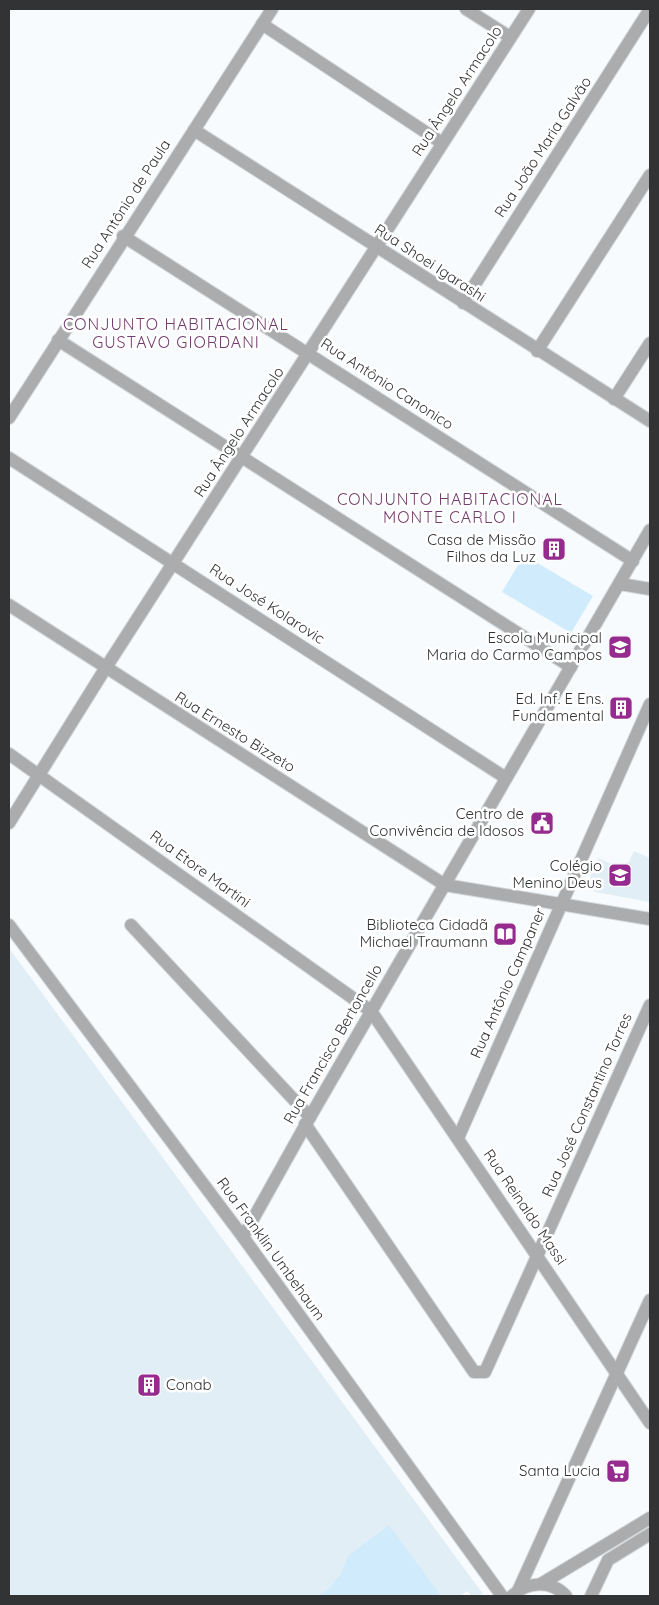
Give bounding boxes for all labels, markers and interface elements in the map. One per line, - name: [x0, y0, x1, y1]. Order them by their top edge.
- street label: Rua Ângelo Armacolo: [407, 22, 506, 159]
- street label: Rua João Maria Galvão: [490, 73, 595, 221]
- street label: Rua Antônio de Paula: [77, 136, 174, 272]
- street label: Rua Shoei Igarashi: [371, 219, 490, 306]
- district label: CONJUNTO HABITACIONAL GUSTAVO GIORDANI: [63, 314, 289, 352]
- street label: Rua Antônio Canonico: [317, 334, 457, 434]
- street label: Rua Ângelo Armacolo: [189, 363, 288, 500]
- district label: CONJUNTO HABITACIONAL MONTE CARLO I: [337, 489, 563, 527]
- place label: Casa de Missão Filhos da Luz: [427, 530, 536, 566]
- building icon: Casa de Missão Filhos da Luz: [541, 536, 567, 562]
- street label: Rua José Kolarovic: [206, 559, 329, 648]
- place label: Escola Municipal Maria do Carmo Campos: [427, 628, 602, 664]
- school or university icon: Escola Municipal Maria do Carmo Campos: [607, 634, 633, 660]
- street label: Rua Ernesto Bizzeto: [172, 687, 299, 776]
- place label: Ed. Inf. E Ens. Fundamental: [512, 689, 604, 725]
- building icon: Ed. Inf. E Ens. Fundamental: [608, 695, 634, 721]
- place label: Centro de Convivência de Idosos: [370, 804, 524, 840]
- public building icon: Centro de Convivência de Idosos: [529, 810, 555, 836]
- street label: Rua Etore Martini: [146, 826, 254, 911]
- place label: Colégio Menino Deus: [512, 856, 602, 892]
- school or university icon: Colégio Menino Deus: [607, 862, 633, 888]
- street label: Rua Antônio Campaner: [466, 904, 549, 1061]
- place label: Biblioteca Cidadã Michael Traumann: [360, 915, 488, 951]
- library icon: Biblioteca Cidadã Michael Traumann: [492, 921, 518, 947]
- street label: Rua Francisco Bertoncello: [279, 961, 386, 1127]
- street label: Rua José Constantino Torres: [537, 1010, 636, 1200]
- street label: Rua Reinaldo Massi: [480, 1145, 571, 1268]
- street label: Rua Franklin Umbehaum: [213, 1173, 330, 1324]
- building icon: Conab: [136, 1372, 162, 1398]
- place label: Conab: [166, 1375, 212, 1394]
- supermarket icon: Santa Lucia: [605, 1458, 631, 1484]
- place label: Santa Lucia: [519, 1461, 600, 1480]

